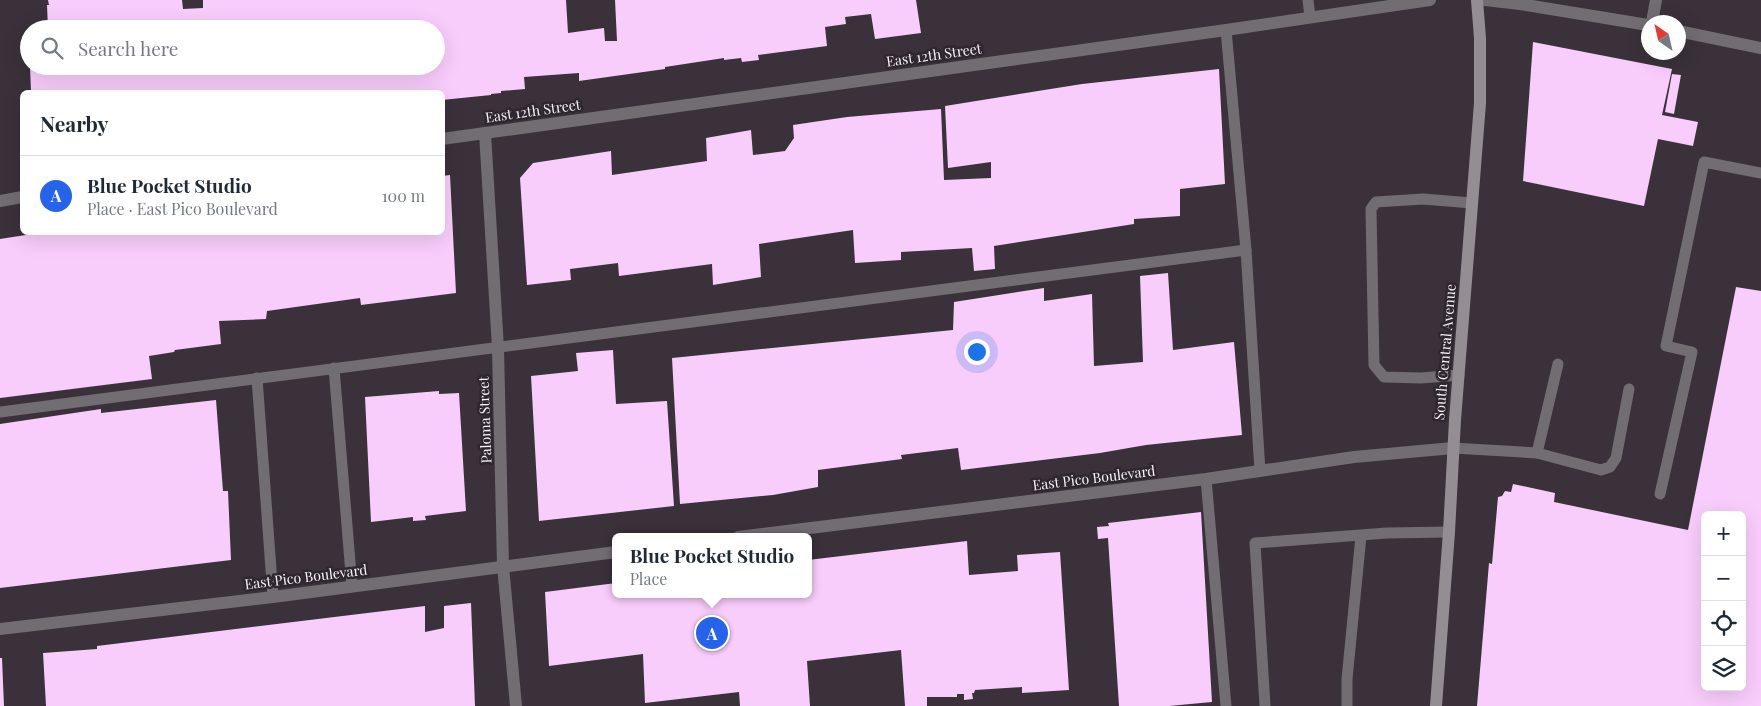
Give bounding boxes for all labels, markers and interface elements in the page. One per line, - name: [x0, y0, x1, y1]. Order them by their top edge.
- north arrow: [1641, 15, 1686, 60]
- search box: [20, 20, 445, 75]
- icon: search: [38, 34, 66, 62]
- text: Search here: [78, 35, 178, 61]
- street label: East 12th Street: [885, 38, 984, 71]
- street label: East 12th Street: [484, 94, 583, 127]
- text: Nearby: [40, 109, 109, 137]
- text: Blue Pocket Studio: [87, 172, 252, 198]
- text: A: [51, 185, 61, 206]
- text: 100 m: [382, 185, 425, 206]
- text: Place · East Pico Boulevard: [87, 198, 278, 219]
- street label: South Central Avenue: [1429, 283, 1460, 421]
- your location: [964, 339, 990, 365]
- street label: Paloma Street: [473, 375, 496, 464]
- street label: East Pico Boulevard: [1032, 461, 1156, 494]
- map controls: [1701, 511, 1746, 691]
- button: +: [1701, 511, 1746, 556]
- popup: [612, 533, 812, 598]
- text: Blue Pocket Studio: [630, 542, 794, 568]
- button: −: [1701, 556, 1746, 601]
- street label: East Pico Boulevard: [244, 560, 368, 593]
- text: Place: [630, 568, 667, 589]
- button: locate: [1701, 601, 1746, 646]
- pin: A: [696, 614, 728, 652]
- button: layers: [1701, 646, 1746, 691]

